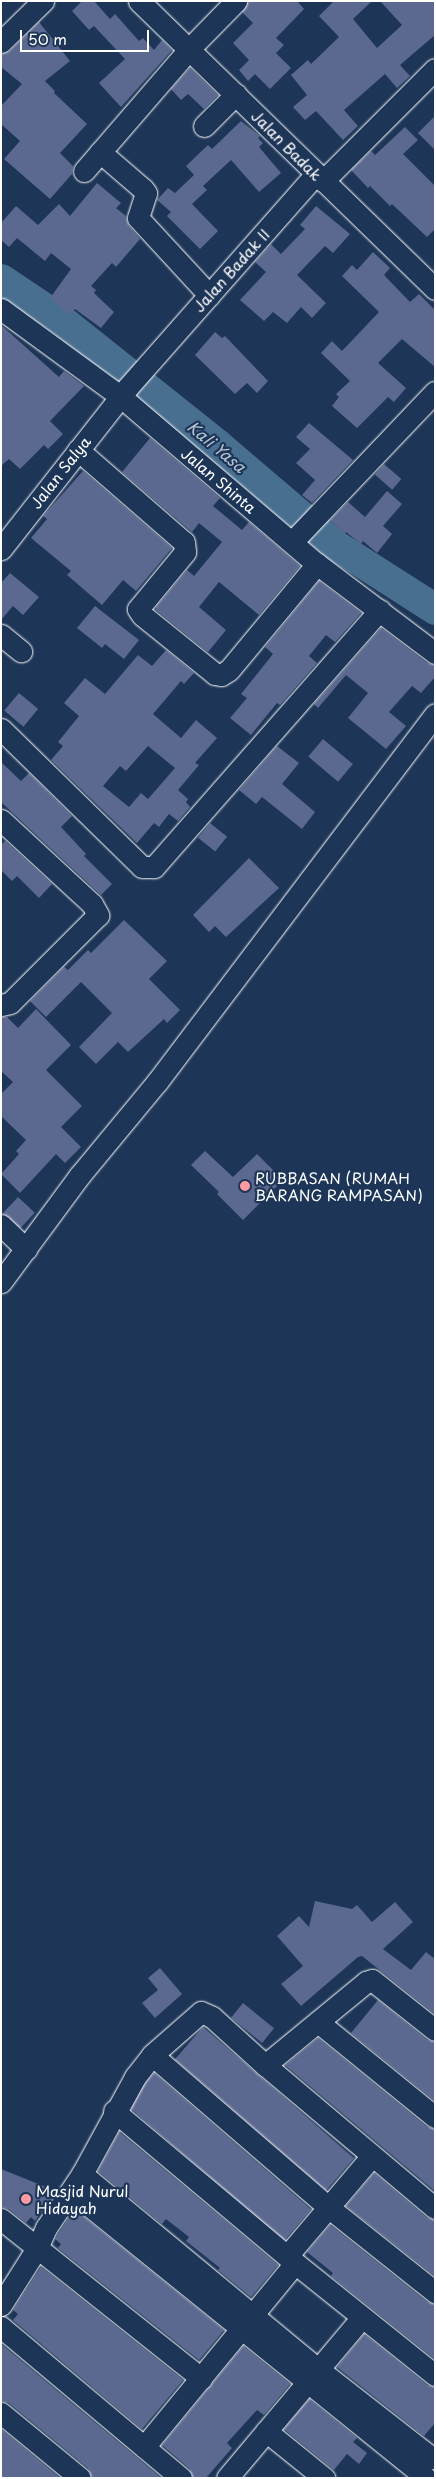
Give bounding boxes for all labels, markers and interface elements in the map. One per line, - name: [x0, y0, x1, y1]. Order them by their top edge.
- scale bar: [22, 20, 151, 52]
- text: 50 m: [28, 27, 67, 50]
- street label: Jalan Badak: [248, 106, 326, 184]
- street label: Jalan Badak II: [189, 225, 273, 315]
- water label: Kali Yasa: [184, 416, 250, 476]
- street label: Jalan Salya: [26, 432, 94, 512]
- street label: Jalan Shinta: [178, 443, 260, 517]
- place label: RUBBASAN (RUMAH BARANG RAMPASAN): [255, 1168, 423, 1203]
- marker: RUBBASAN (RUMAH BARANG RAMPASAN): [239, 1180, 251, 1192]
- place label: Masjid Nurul Hidayah: [36, 2181, 129, 2216]
- marker: Masjid Nurul Hidayah: [20, 2193, 32, 2205]

